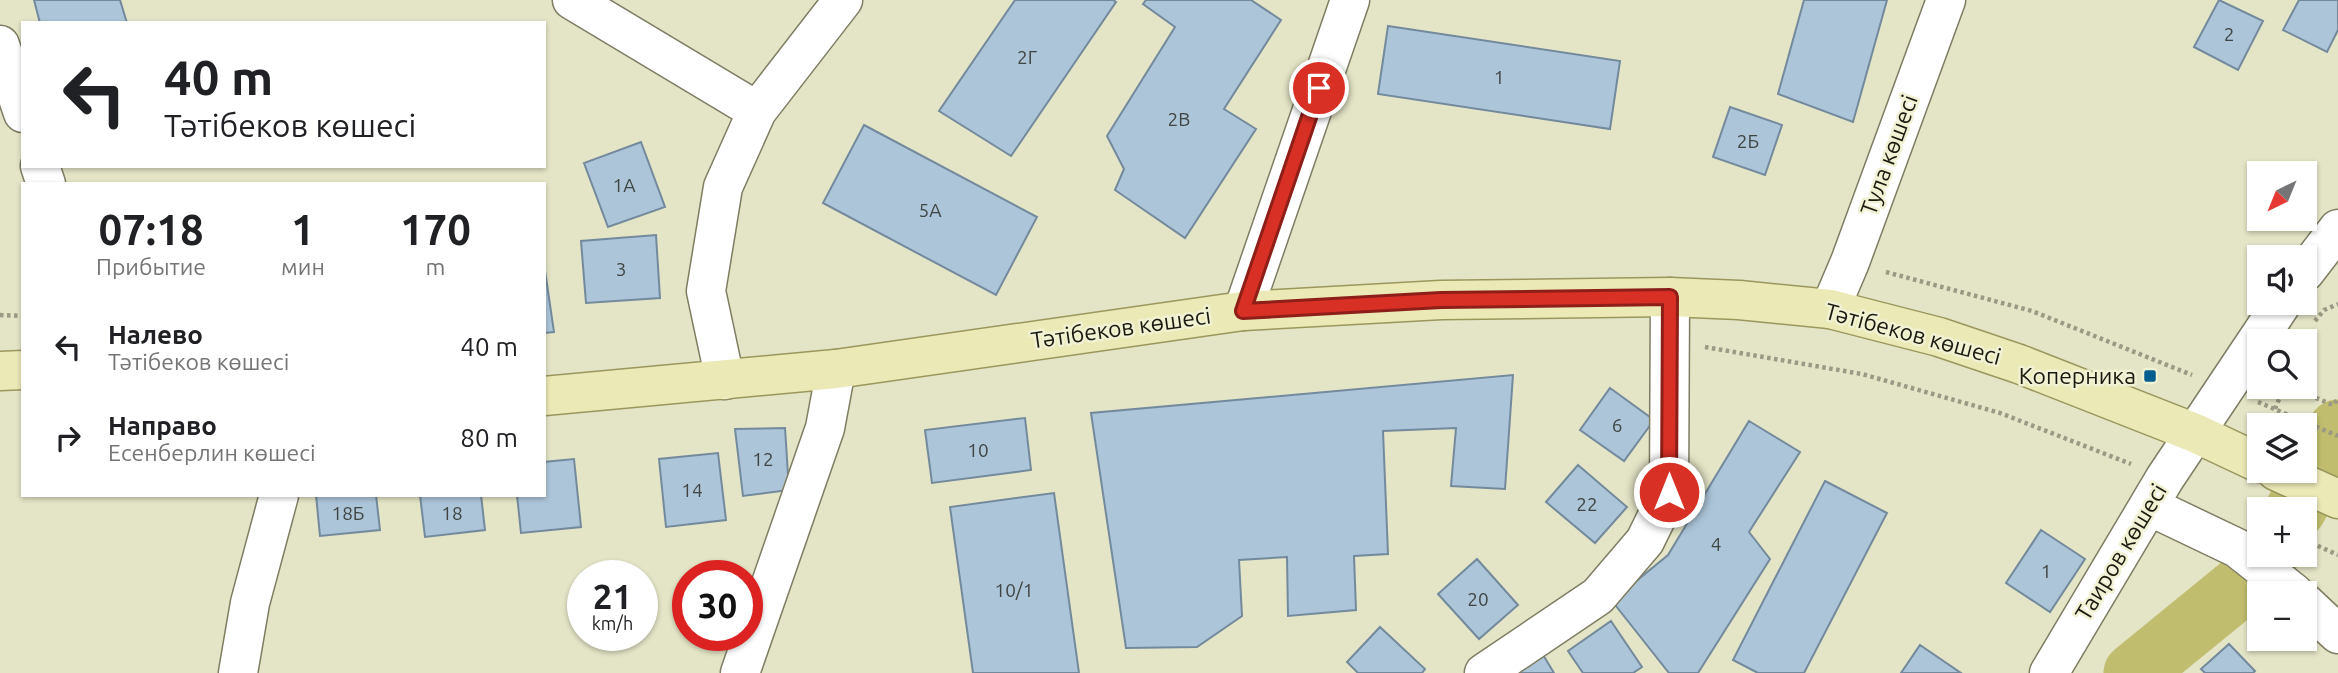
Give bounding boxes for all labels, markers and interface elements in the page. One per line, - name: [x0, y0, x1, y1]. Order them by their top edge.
- house number: 2: [2224, 23, 2234, 45]
- house number: 2Г: [1017, 46, 1037, 68]
- icon: left: [49, 49, 140, 140]
- text: 40 m: [164, 49, 273, 104]
- pin: [1289, 58, 1349, 118]
- house number: 1: [1494, 66, 1504, 88]
- icon: arrive: [1300, 69, 1338, 107]
- street label: Тула көшесі: [1855, 91, 1922, 218]
- text: Тәтібеков көшесі: [164, 107, 416, 143]
- house number: 2В: [1168, 108, 1190, 130]
- house number: 2Б: [1737, 130, 1759, 152]
- north arrow: [2247, 161, 2317, 231]
- map controls: [2247, 161, 2317, 651]
- house number: 1А: [612, 174, 636, 196]
- house number: 5А: [918, 199, 942, 221]
- text: 07:18: [98, 206, 204, 253]
- text: 1: [291, 206, 315, 253]
- text: 170: [400, 206, 471, 253]
- button: sound: [2247, 245, 2317, 315]
- text: Прибытие: [96, 254, 206, 279]
- text: мин: [281, 254, 325, 279]
- text: m: [425, 254, 445, 279]
- house number: 3: [616, 258, 626, 280]
- street label: Тәтібеков көшесі: [1822, 298, 2004, 369]
- street label: Тәтібеков көшесі: [1029, 303, 1212, 352]
- text: Налево: [108, 320, 203, 349]
- icon: left: [49, 328, 87, 366]
- button: search: [2247, 329, 2317, 399]
- text: 40 m: [460, 332, 518, 361]
- text: Тәтібеков көшесі: [108, 349, 289, 374]
- place label: Коперника: [2019, 363, 2136, 388]
- marker: Коперника: [2142, 368, 2158, 384]
- text: Направо: [108, 411, 217, 440]
- button: layers: [2247, 413, 2317, 483]
- house number: 6: [1612, 414, 1622, 436]
- icon: right: [49, 419, 87, 457]
- text: 80 m: [460, 423, 518, 452]
- house number: 10: [967, 439, 989, 461]
- text: Есенберлин көшесі: [108, 440, 316, 465]
- house number: 12: [752, 448, 774, 470]
- position arrow: [1632, 455, 1706, 529]
- house number: 14: [681, 479, 703, 501]
- street label: Таиров көшесі: [2070, 479, 2171, 624]
- house number: 22: [1576, 493, 1598, 515]
- button: +: [2247, 497, 2317, 567]
- house number: 18Б: [331, 502, 365, 524]
- house number: 18: [441, 502, 463, 524]
- house number: 4: [1711, 533, 1721, 555]
- speed limit sign: 30: [672, 560, 763, 651]
- house number: 1: [2041, 560, 2051, 582]
- text: 21: [593, 576, 632, 616]
- house number: 10/1: [994, 579, 1034, 601]
- button: −: [2247, 581, 2317, 651]
- house number: 20: [1467, 588, 1489, 610]
- text: km/h: [592, 613, 633, 633]

